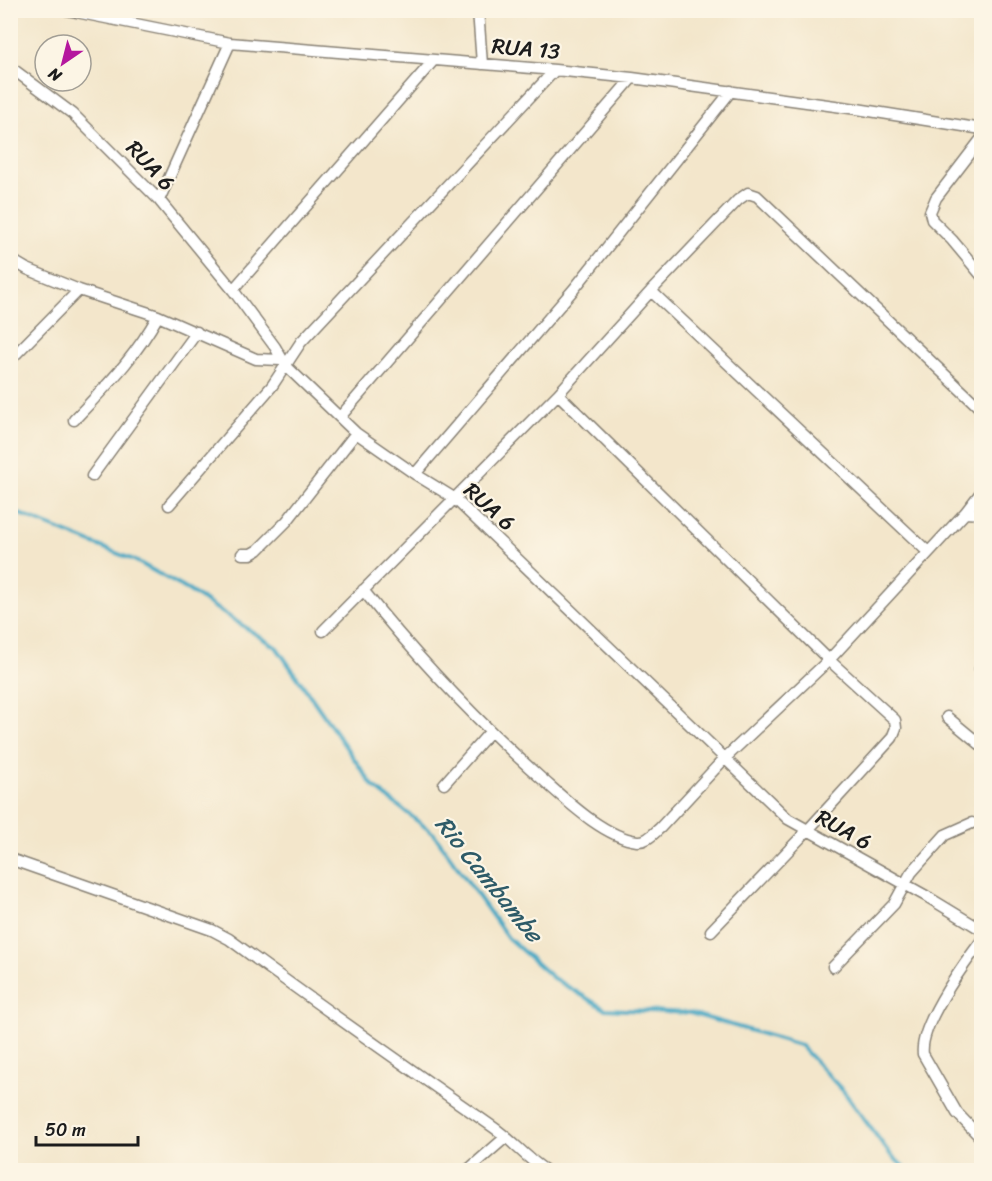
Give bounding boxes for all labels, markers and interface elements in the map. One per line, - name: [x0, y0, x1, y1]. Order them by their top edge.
- street label: RUA 13: [490, 26, 562, 71]
- north arrow: [33, 33, 93, 93]
- text: N: [41, 59, 68, 91]
- street label: RUA 6: [116, 130, 185, 200]
- street label: RUA 6: [455, 472, 525, 541]
- street label: RUA 6: [808, 798, 879, 861]
- water label: Rio Cambambe: [424, 806, 555, 954]
- scale bar: [36, 1109, 138, 1147]
- text: 50 m: [45, 1114, 86, 1146]

